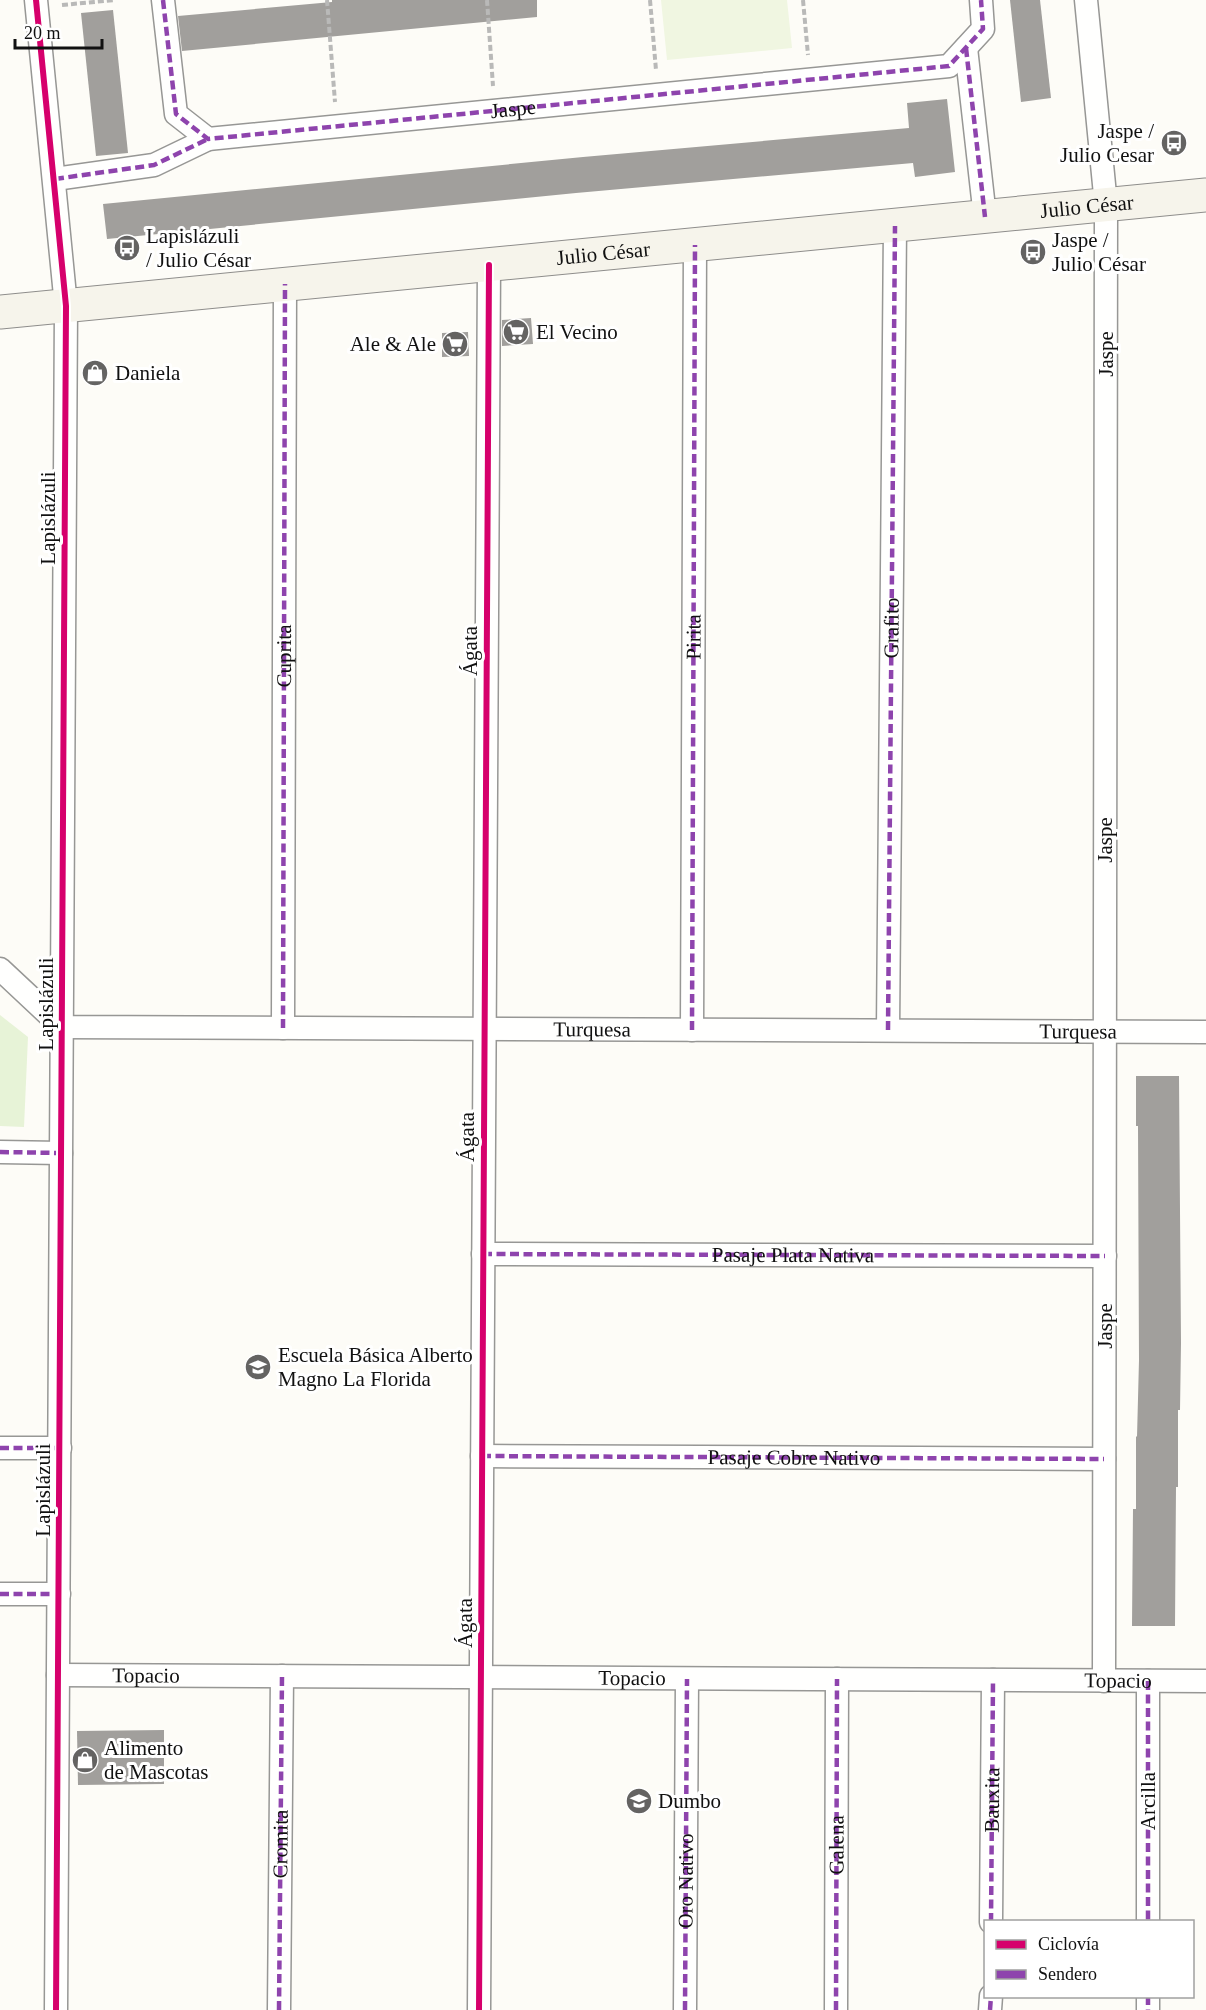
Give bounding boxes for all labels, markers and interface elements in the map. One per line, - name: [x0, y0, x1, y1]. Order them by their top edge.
- scale bar: [15, 12, 102, 50]
- text: 20 m: [24, 23, 61, 43]
- street label: Jaspe: [489, 95, 537, 123]
- place label: Jaspe / Julio Cesar: [1060, 119, 1154, 167]
- bus stop icon: Jaspe / Julio Cesar: [1159, 128, 1189, 158]
- street label: Julio César: [1039, 190, 1135, 223]
- place label: Lapislázuli / Julio César: [146, 224, 251, 272]
- place label: Jaspe / Julio César: [1052, 228, 1146, 276]
- bus stop icon: Lapislázuli / Julio César: [112, 233, 142, 263]
- street label: Julio César: [555, 237, 651, 270]
- bus stop icon: Jaspe / Julio César: [1018, 237, 1048, 267]
- supermarket icon: El Vecino: [501, 317, 531, 347]
- place label: El Vecino: [536, 320, 618, 344]
- supermarket icon: Ale & Ale: [440, 329, 470, 359]
- street label: Jaspe: [1094, 331, 1118, 377]
- place label: Ale & Ale: [350, 332, 436, 356]
- shop icon: Daniela: [80, 358, 110, 388]
- place label: Daniela: [115, 361, 181, 385]
- street label: Lapislázuli: [36, 471, 60, 565]
- street label: Grafito: [879, 598, 904, 658]
- street label: Pirita: [681, 614, 706, 660]
- street label: Cuprita: [272, 624, 296, 688]
- street label: Ágata: [458, 625, 482, 676]
- street label: Jaspe: [1093, 817, 1117, 863]
- street label: Lapislázuli: [34, 957, 58, 1051]
- street label: Turquesa: [553, 1017, 632, 1041]
- street label: Turquesa: [1039, 1019, 1118, 1044]
- street label: Ágata: [455, 1111, 479, 1162]
- street label: Pasaje Plata Nativa: [712, 1243, 875, 1267]
- street label: Jaspe: [1093, 1303, 1117, 1349]
- place label: Escuela Básica Alberto Magno La Florida: [278, 1343, 473, 1391]
- school or university icon: Escuela Básica Alberto Magno La Florida: [243, 1352, 273, 1382]
- street label: Lapislázuli: [31, 1443, 55, 1537]
- street label: Pasaje Cobre Nativo: [708, 1445, 880, 1470]
- street label: Ágata: [453, 1597, 477, 1648]
- street label: Topacio: [112, 1663, 180, 1688]
- street label: Topacio: [598, 1666, 666, 1690]
- street label: Topacio: [1084, 1668, 1152, 1693]
- place label: Alimento de Mascotas: [104, 1736, 208, 1784]
- shop icon: Alimento de Mascotas: [70, 1745, 100, 1775]
- street label: Bauxita: [980, 1767, 1004, 1833]
- street label: Arcilla: [1136, 1771, 1160, 1830]
- school or university icon: Dumbo: [624, 1786, 654, 1816]
- place label: Dumbo: [658, 1789, 721, 1813]
- street label: Cromita: [268, 1809, 293, 1879]
- street label: Galena: [824, 1815, 849, 1875]
- street label: Oro Nativo: [673, 1833, 698, 1929]
- legend: [984, 1920, 1194, 1998]
- text: Ciclovía: [1038, 1934, 1099, 1954]
- text: Sendero: [1038, 1964, 1097, 1984]

